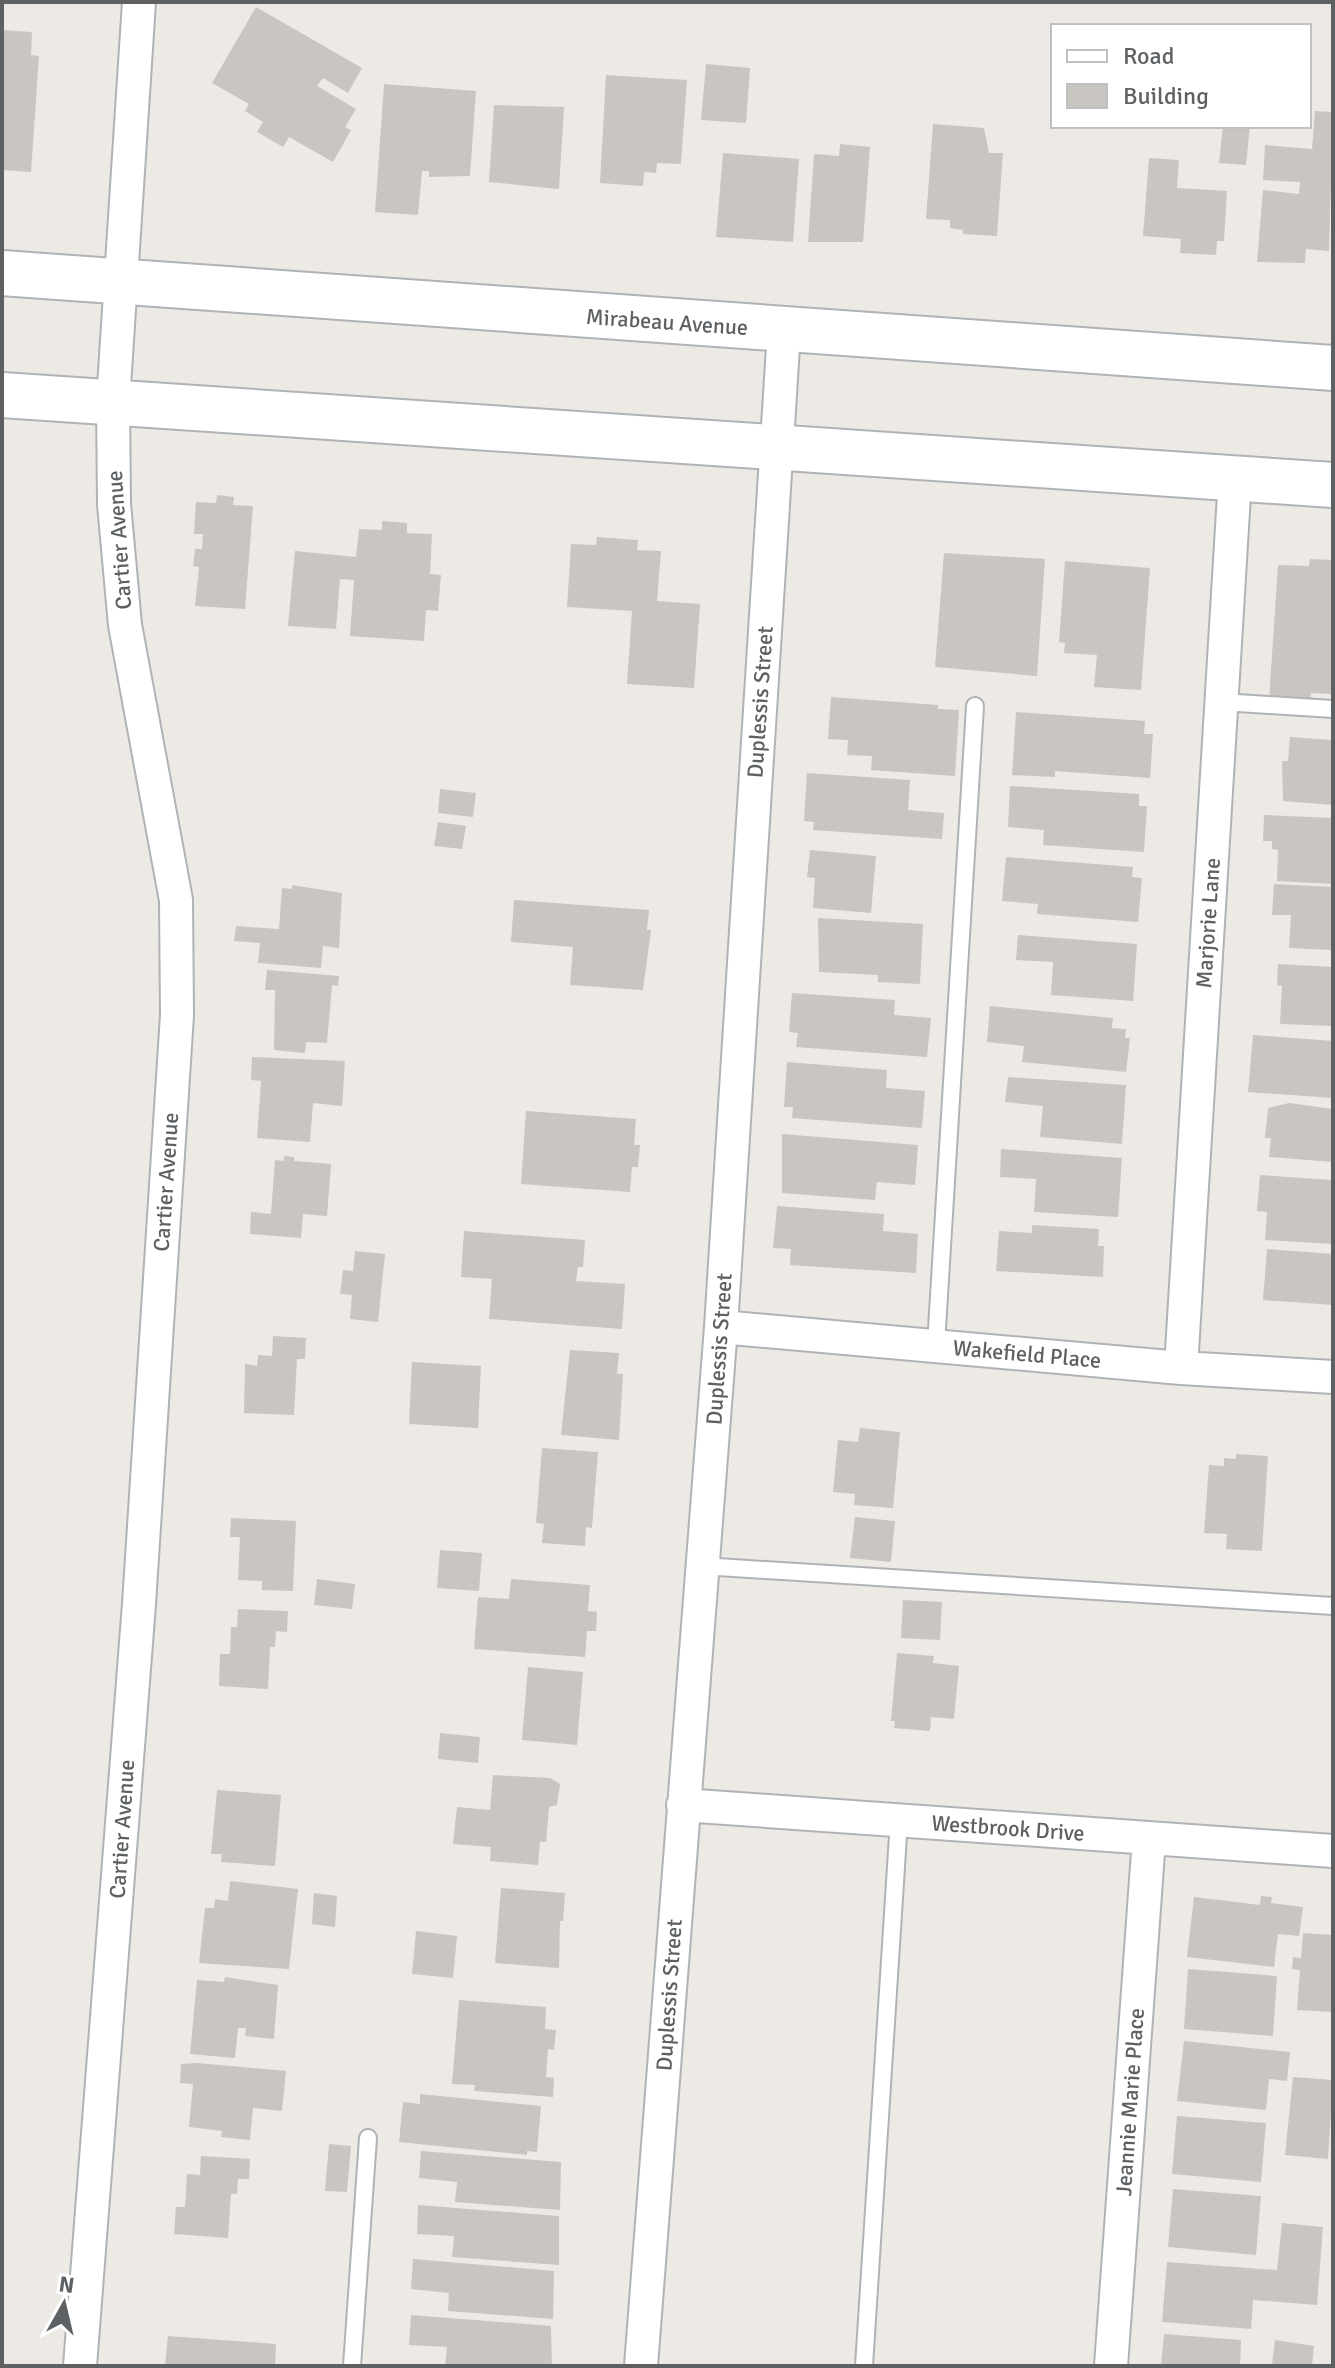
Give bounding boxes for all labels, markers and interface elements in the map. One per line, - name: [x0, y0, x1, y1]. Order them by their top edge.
- legend: [1051, 24, 1311, 128]
- text: Road: [1123, 41, 1174, 71]
- text: Building: [1123, 81, 1209, 111]
- street label: Mirabeau Avenue: [585, 303, 749, 341]
- street label: Cartier Avenue: [101, 470, 137, 610]
- street label: Duplessis Street: [741, 625, 779, 779]
- street label: Marjorie Lane: [1190, 857, 1226, 989]
- street label: Cartier Avenue: [148, 1112, 184, 1252]
- street label: Duplessis Street: [700, 1272, 738, 1426]
- street label: Wakefield Place: [952, 1334, 1102, 1374]
- street label: Cartier Avenue: [104, 1759, 140, 1899]
- street label: Westbrook Drive: [931, 1809, 1085, 1847]
- street label: Duplessis Street: [650, 1918, 688, 2072]
- street label: Jeannie Marie Place: [1110, 2007, 1150, 2197]
- north arrow: [24, 2264, 104, 2344]
- text: N: [57, 2270, 76, 2299]

